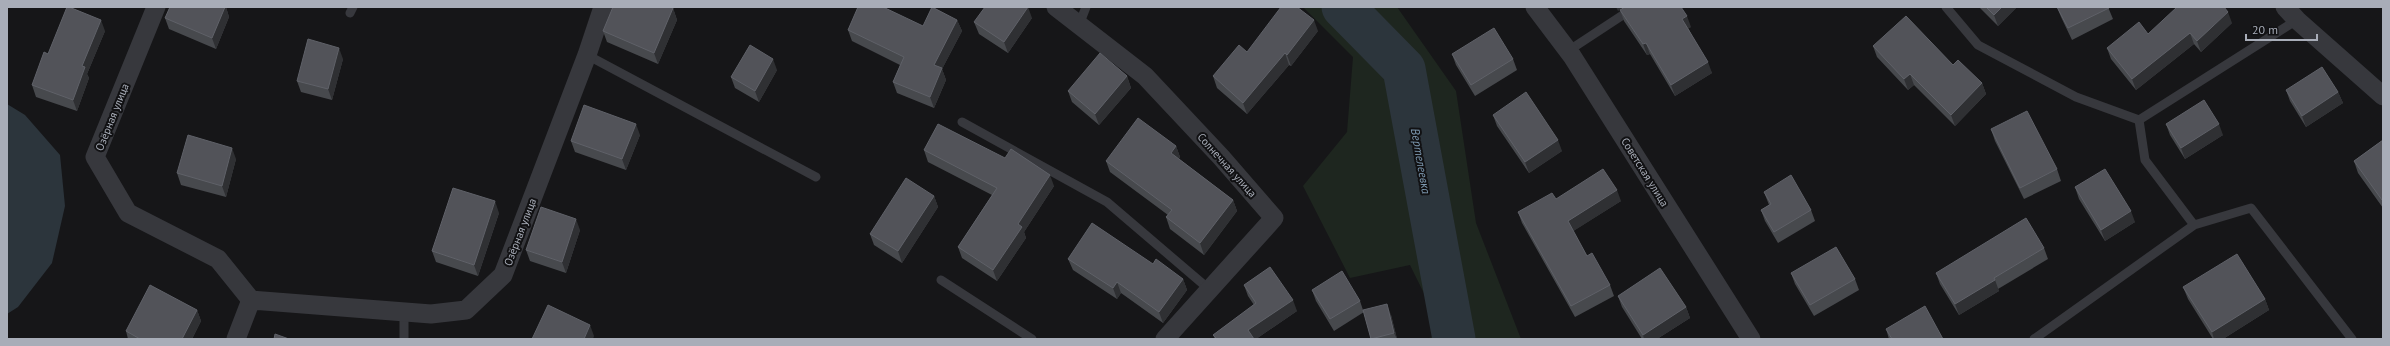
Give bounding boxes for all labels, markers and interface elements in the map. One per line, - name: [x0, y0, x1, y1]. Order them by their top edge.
- scale bar: [2246, 16, 2317, 42]
- text: 20 m: [2252, 22, 2278, 37]
- street label: Озёрная улица: [92, 81, 132, 153]
- water label: Вертелеевка: [1408, 127, 1434, 195]
- street label: Солнечная улица: [1194, 130, 1260, 200]
- street label: Советская улица: [1618, 135, 1672, 209]
- street label: Озёрная улица: [501, 196, 539, 268]

